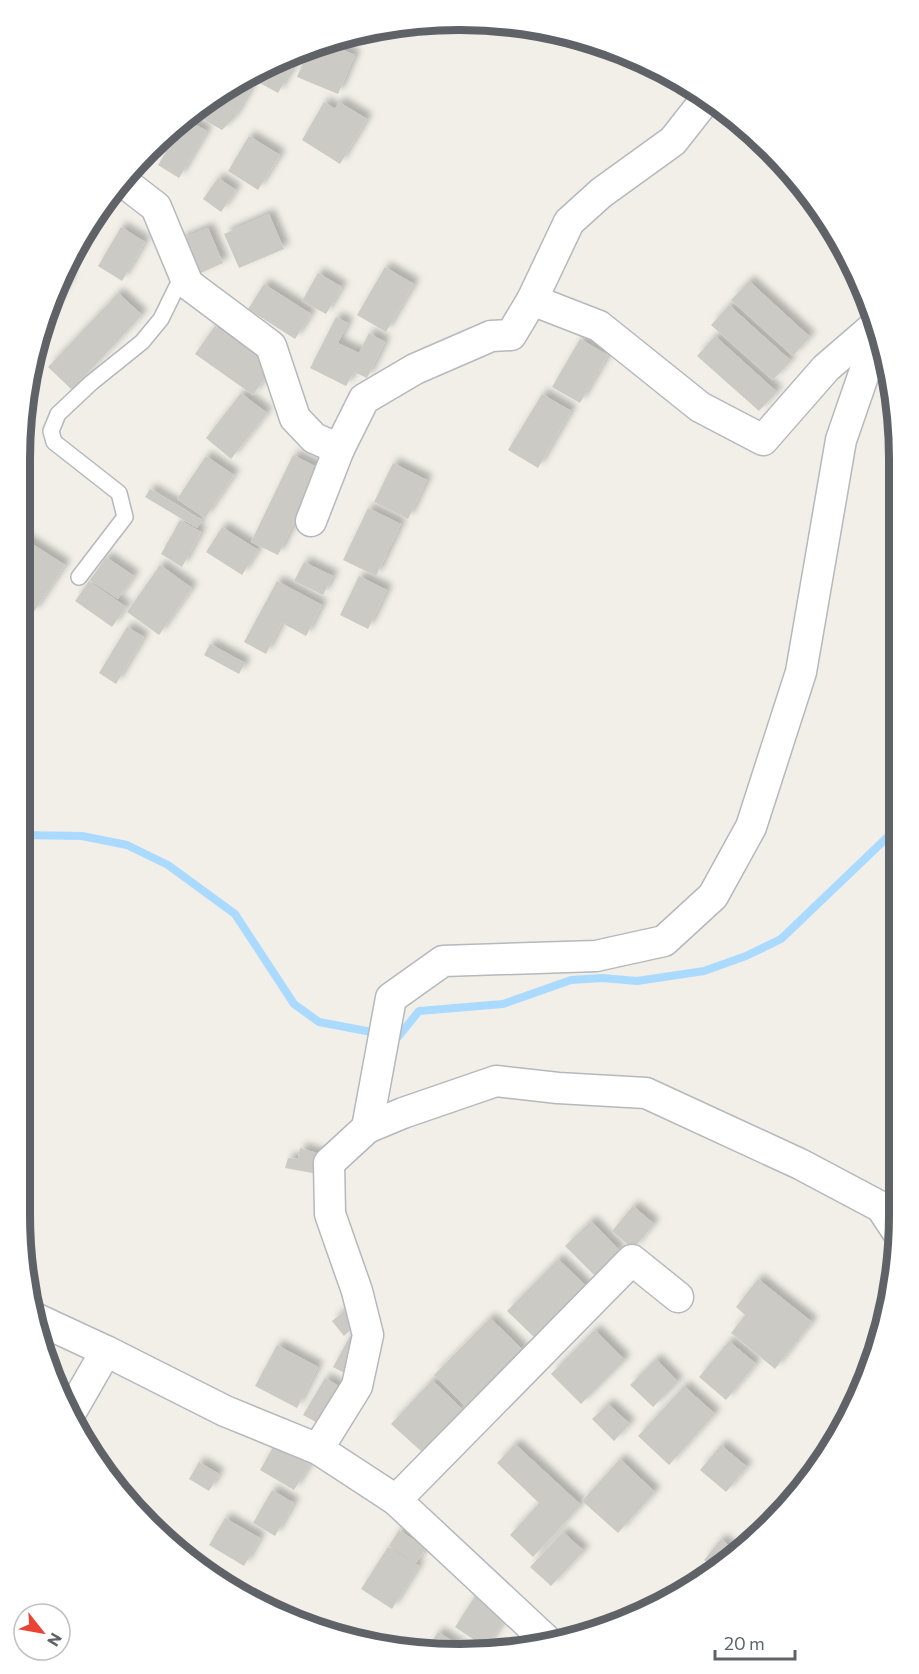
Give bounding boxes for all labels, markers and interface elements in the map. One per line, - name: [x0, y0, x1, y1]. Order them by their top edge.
- north arrow: [12, 1602, 72, 1662]
- scale bar: [715, 1623, 794, 1661]
- text: N: [44, 1630, 67, 1650]
- text: 20 m: [724, 1632, 765, 1654]

